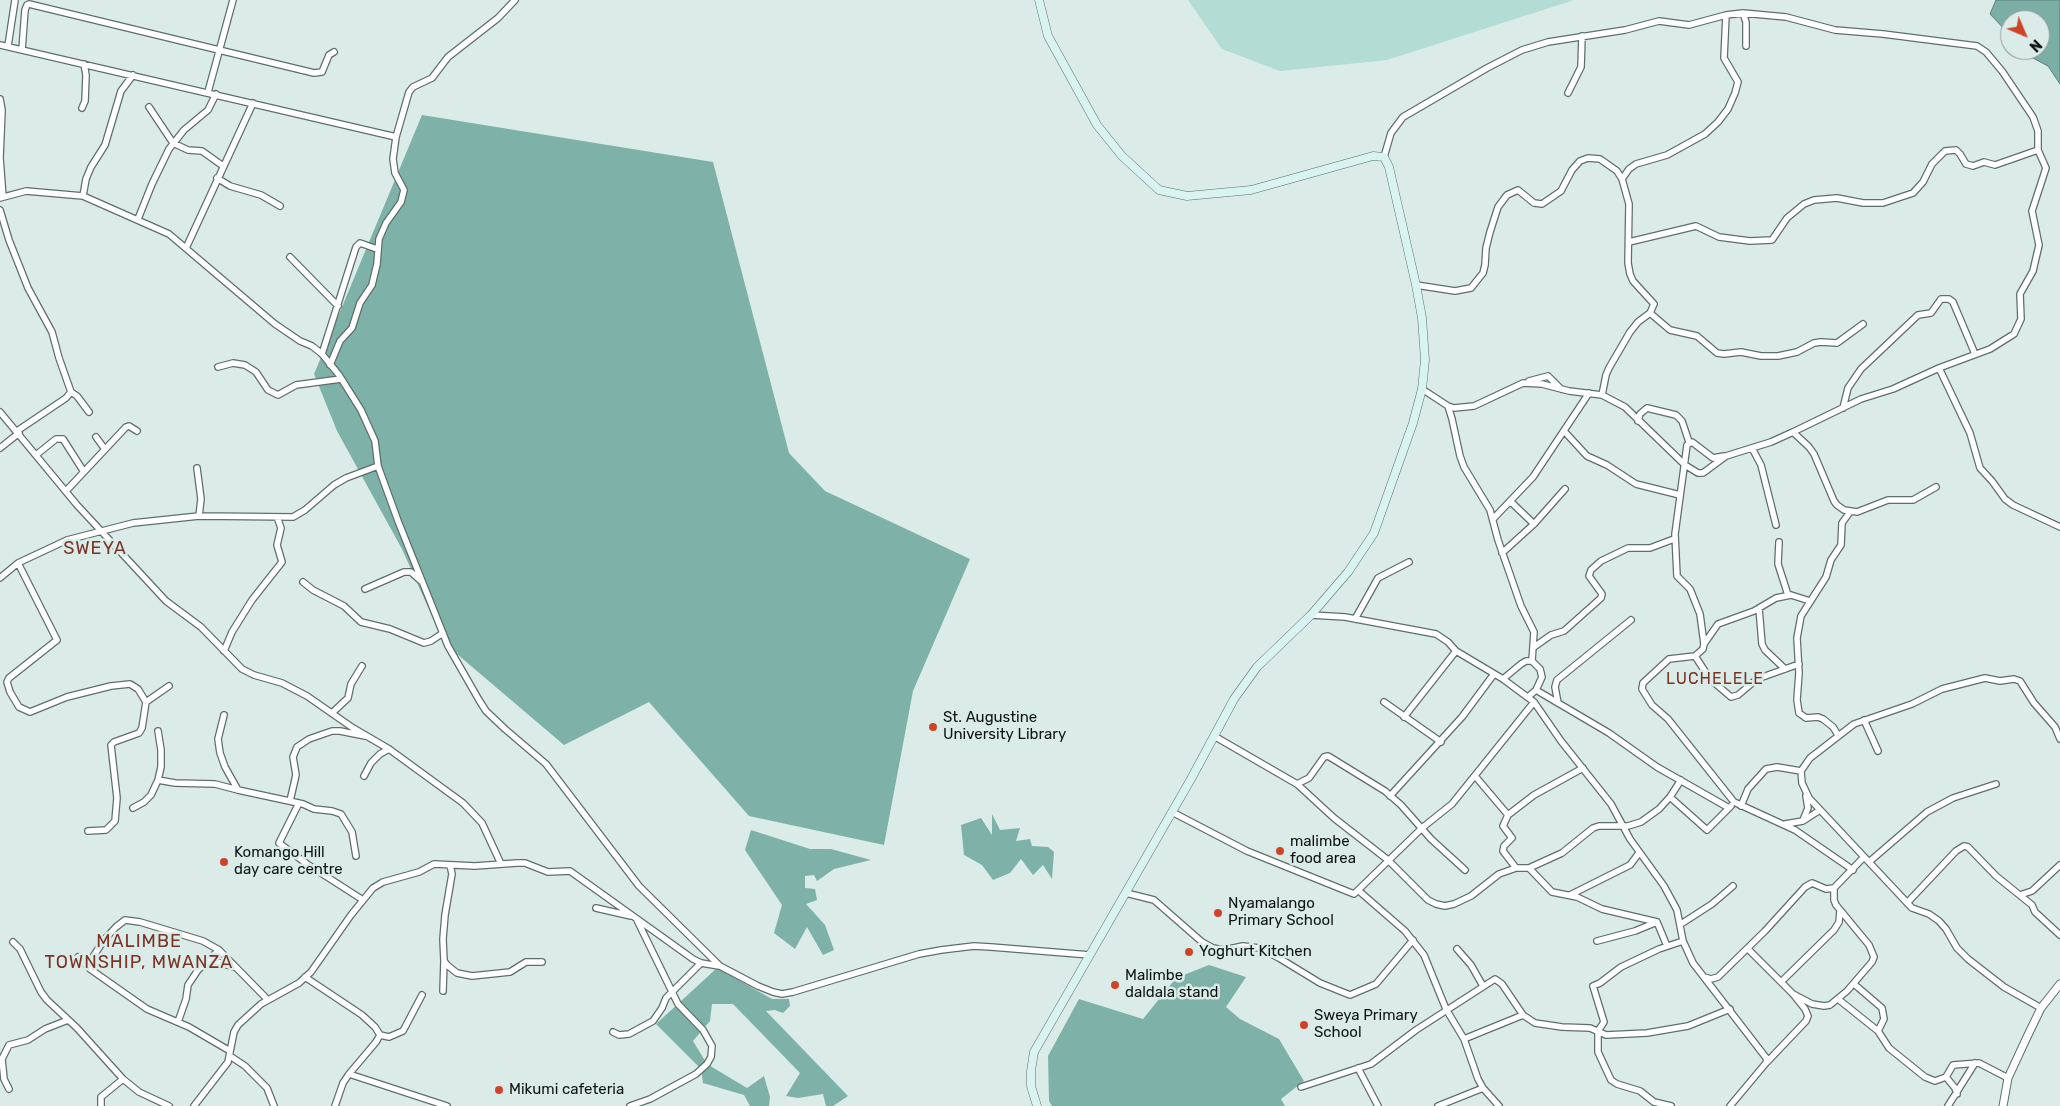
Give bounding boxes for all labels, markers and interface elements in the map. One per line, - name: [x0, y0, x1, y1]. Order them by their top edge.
- north arrow: [2000, 10, 2050, 60]
- text: N: [2026, 36, 2045, 55]
- district label: SWEYA: [63, 538, 127, 560]
- district label: LUCHELELE: [1665, 669, 1765, 689]
- place label: St. Augustine University Library: [943, 709, 1066, 744]
- marker: St. Augustine University Library: [927, 721, 939, 733]
- place label: malimbe food area: [1290, 833, 1356, 868]
- place label: Komango Hill day care centre: [234, 844, 343, 879]
- marker: malimbe food area: [1274, 845, 1286, 857]
- marker: Komango Hill day care centre: [218, 856, 230, 868]
- place label: Nyamalango Primary School: [1228, 895, 1334, 930]
- marker: Nyamalango Primary School: [1212, 907, 1224, 919]
- district label: MALIMBE TOWNSHIP, MWANZA: [43, 931, 235, 974]
- place label: Yoghurt Kitchen: [1199, 943, 1312, 961]
- marker: Yoghurt Kitchen: [1183, 946, 1195, 958]
- place label: Malimbe daldala stand: [1125, 967, 1218, 1002]
- marker: Malimbe daldala stand: [1109, 979, 1121, 991]
- place label: Sweya Primary School: [1314, 1007, 1418, 1042]
- marker: Sweya Primary School: [1298, 1019, 1310, 1031]
- place label: Mikumi cafeteria: [509, 1081, 624, 1099]
- marker: Mikumi cafeteria: [493, 1084, 505, 1096]

